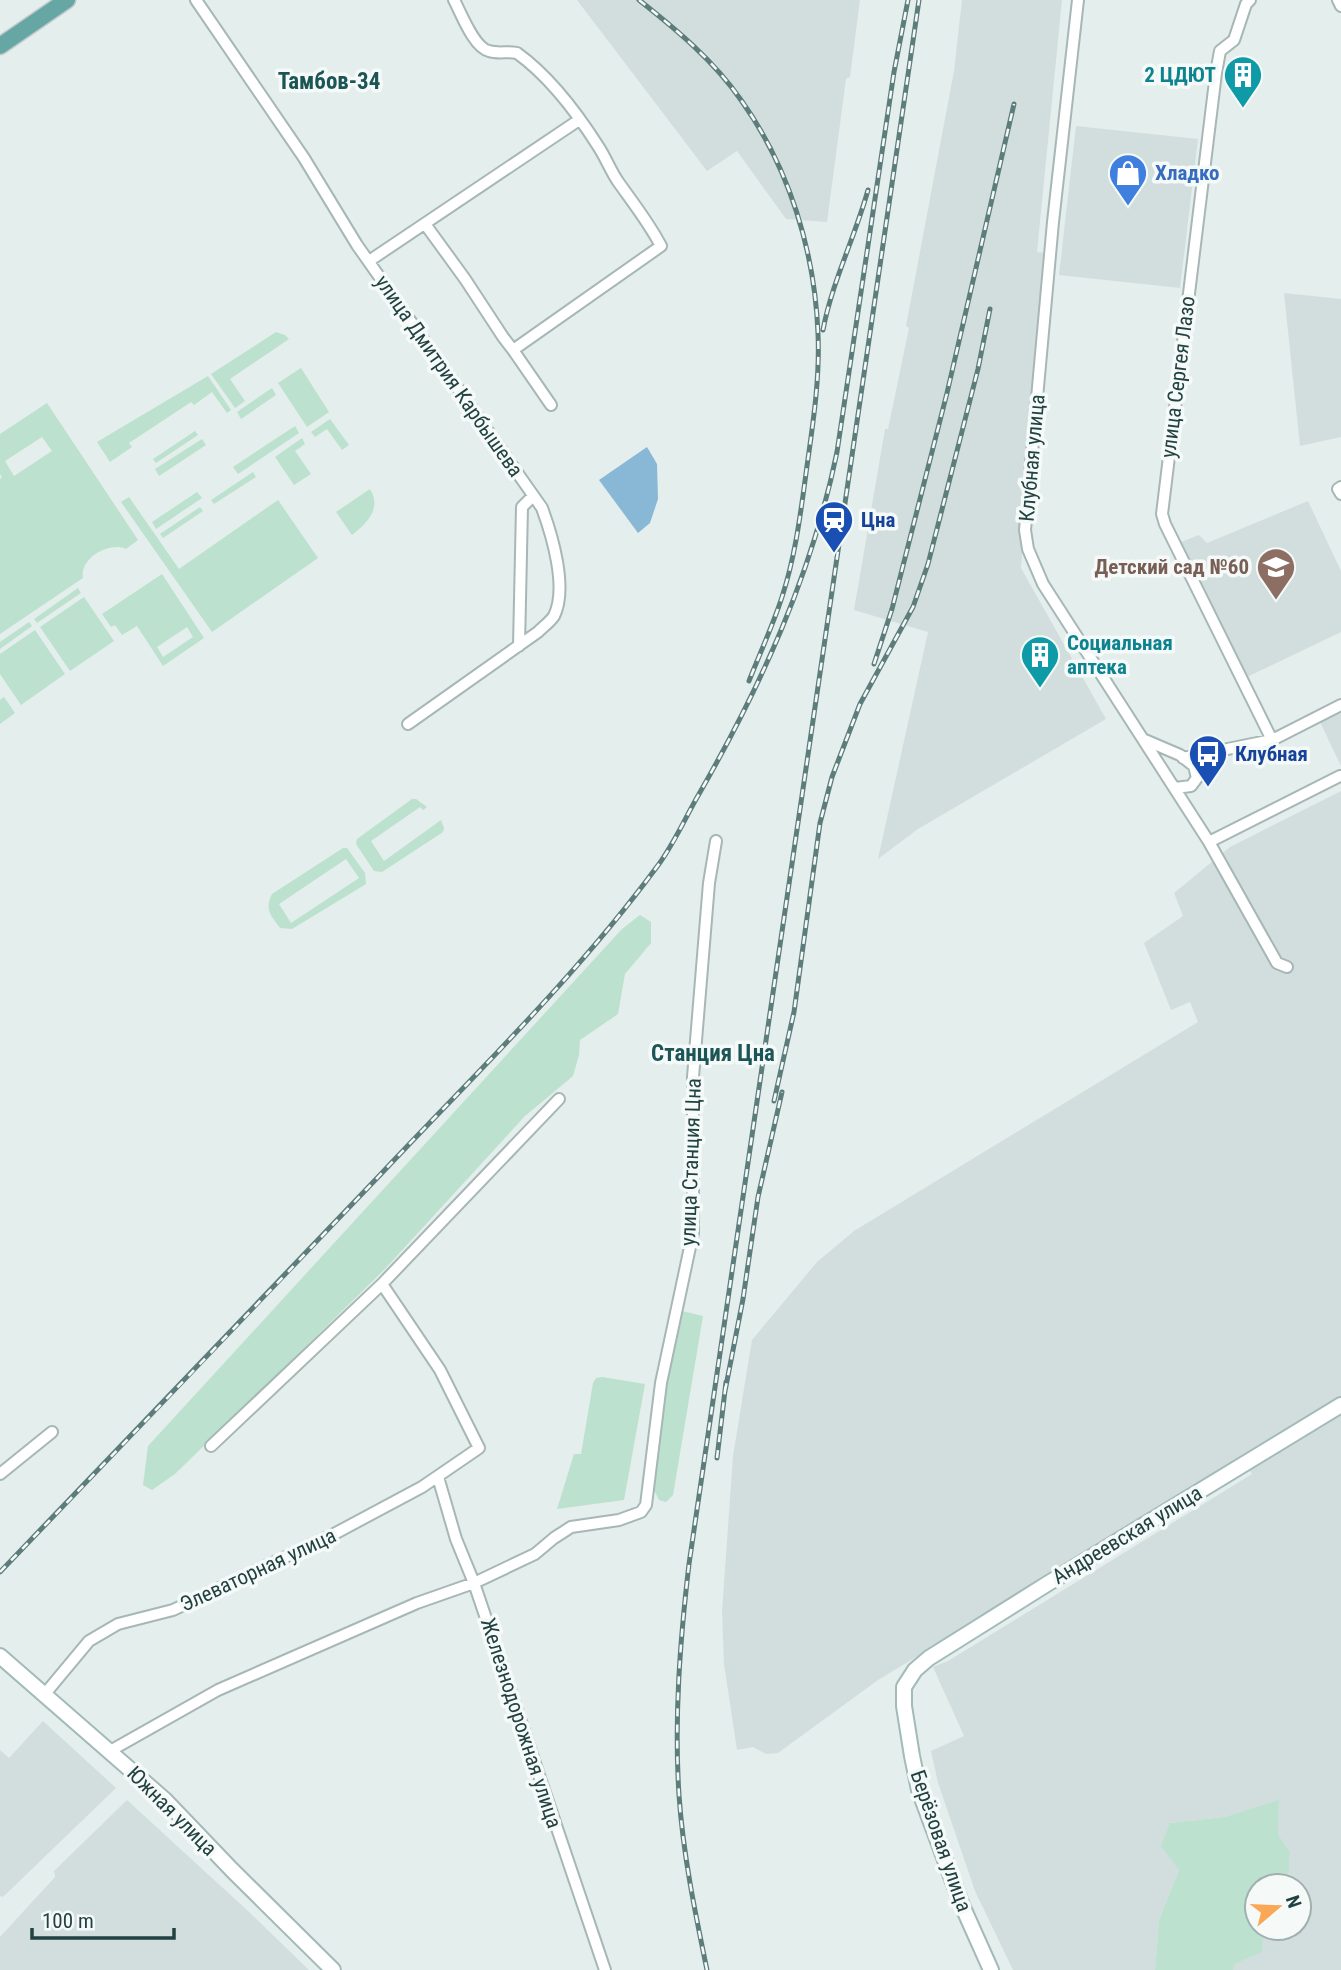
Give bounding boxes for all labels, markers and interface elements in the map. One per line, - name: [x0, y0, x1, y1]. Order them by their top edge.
- building icon: 2 ЦДЮТ: [1222, 54, 1264, 109]
- place label: 2 ЦДЮТ: [1144, 63, 1216, 87]
- district label: Тамбов-34: [278, 68, 380, 95]
- shop icon: Хладко: [1107, 152, 1149, 207]
- place label: Хладко: [1155, 161, 1219, 185]
- street label: улица Дмитрия Карбышева: [370, 271, 528, 481]
- street label: улица Сергея Лазо: [1156, 295, 1200, 459]
- street label: Клубная улица: [1014, 393, 1050, 523]
- station icon: Цна: [813, 499, 855, 554]
- place label: Цна: [861, 508, 895, 532]
- school or university icon: Детский сад №60: [1255, 546, 1297, 601]
- place label: Детский сад №60: [1095, 555, 1249, 579]
- place label: Социальная аптека: [1067, 631, 1173, 679]
- building icon: Социальная аптека: [1019, 634, 1061, 689]
- bus stop icon: Клубная: [1187, 733, 1229, 788]
- place label: Клубная: [1235, 742, 1308, 766]
- district label: Станция Цна: [651, 1040, 775, 1067]
- street label: улица Станция Цна: [676, 1078, 706, 1246]
- street label: Андреевская улица: [1048, 1481, 1206, 1589]
- street label: Элеваторная улица: [176, 1523, 340, 1617]
- street label: Железнодорожная улица: [476, 1615, 566, 1831]
- street label: Южная улица: [122, 1761, 222, 1861]
- street label: Берёзовая улица: [906, 1767, 976, 1915]
- north arrow: [1243, 1872, 1313, 1942]
- text: N: [1281, 1892, 1306, 1911]
- scale bar: [32, 1896, 173, 1940]
- text: 100 m: [42, 1909, 94, 1933]

